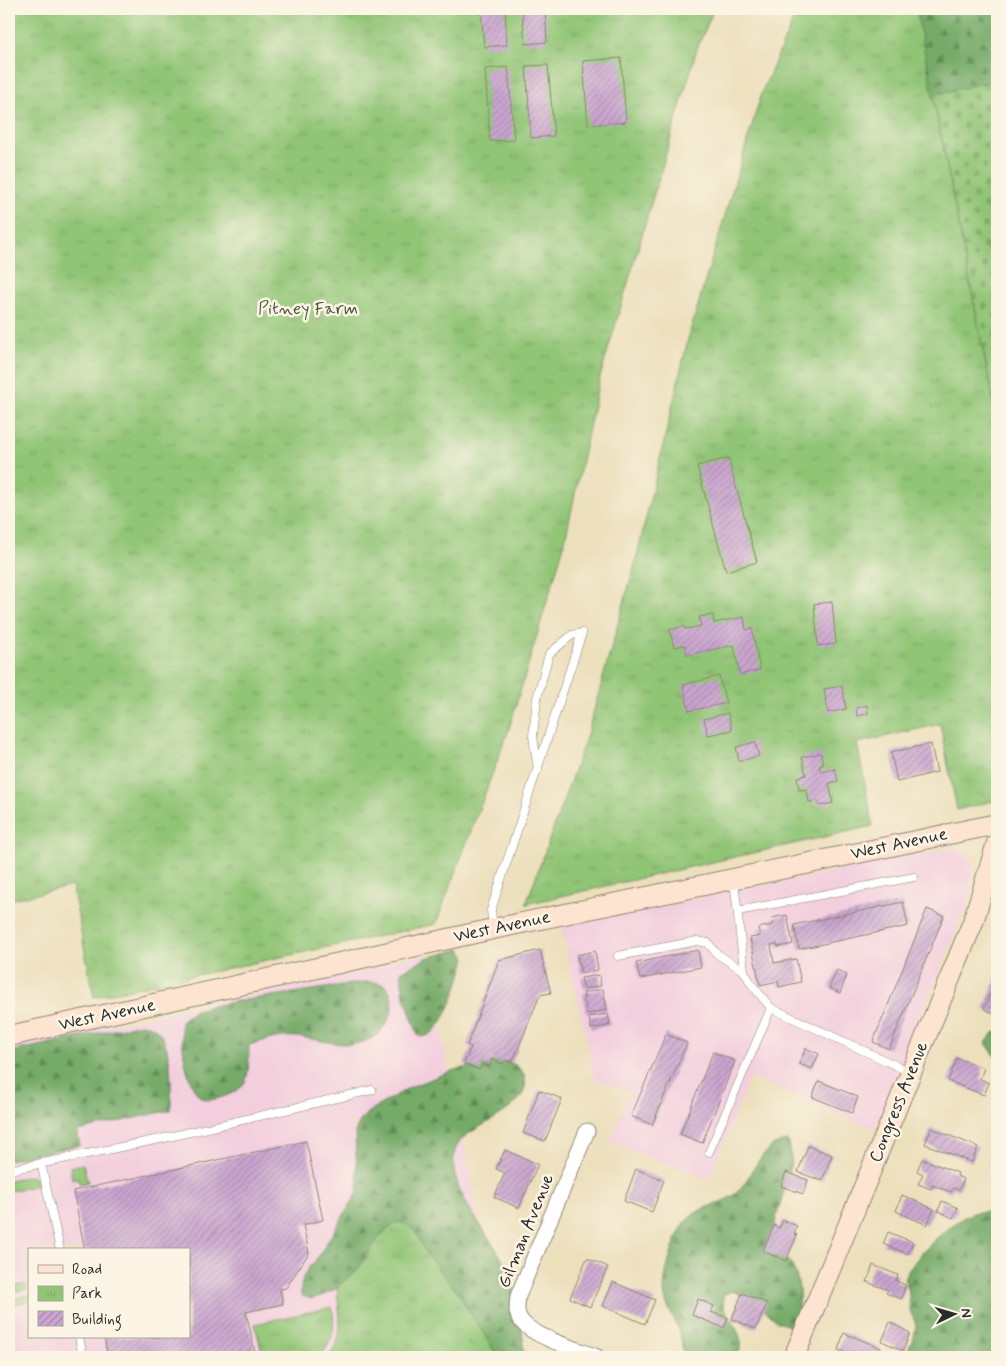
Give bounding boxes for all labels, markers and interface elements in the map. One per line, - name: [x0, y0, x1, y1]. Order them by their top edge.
- park label: Pitney Farm: [258, 297, 358, 321]
- street label: West Avenue: [848, 822, 950, 866]
- street label: West Avenue: [451, 905, 553, 949]
- street label: West Avenue: [56, 993, 158, 1037]
- street label: Congress Avenue: [864, 1038, 935, 1166]
- street label: Gilman Avenue: [492, 1170, 560, 1292]
- legend: [28, 1248, 190, 1338]
- text: Road: [72, 1260, 102, 1280]
- text: Park: [72, 1284, 102, 1304]
- north arrow: [928, 1288, 978, 1338]
- text: N: [957, 1308, 975, 1318]
- text: Building: [72, 1310, 122, 1331]

